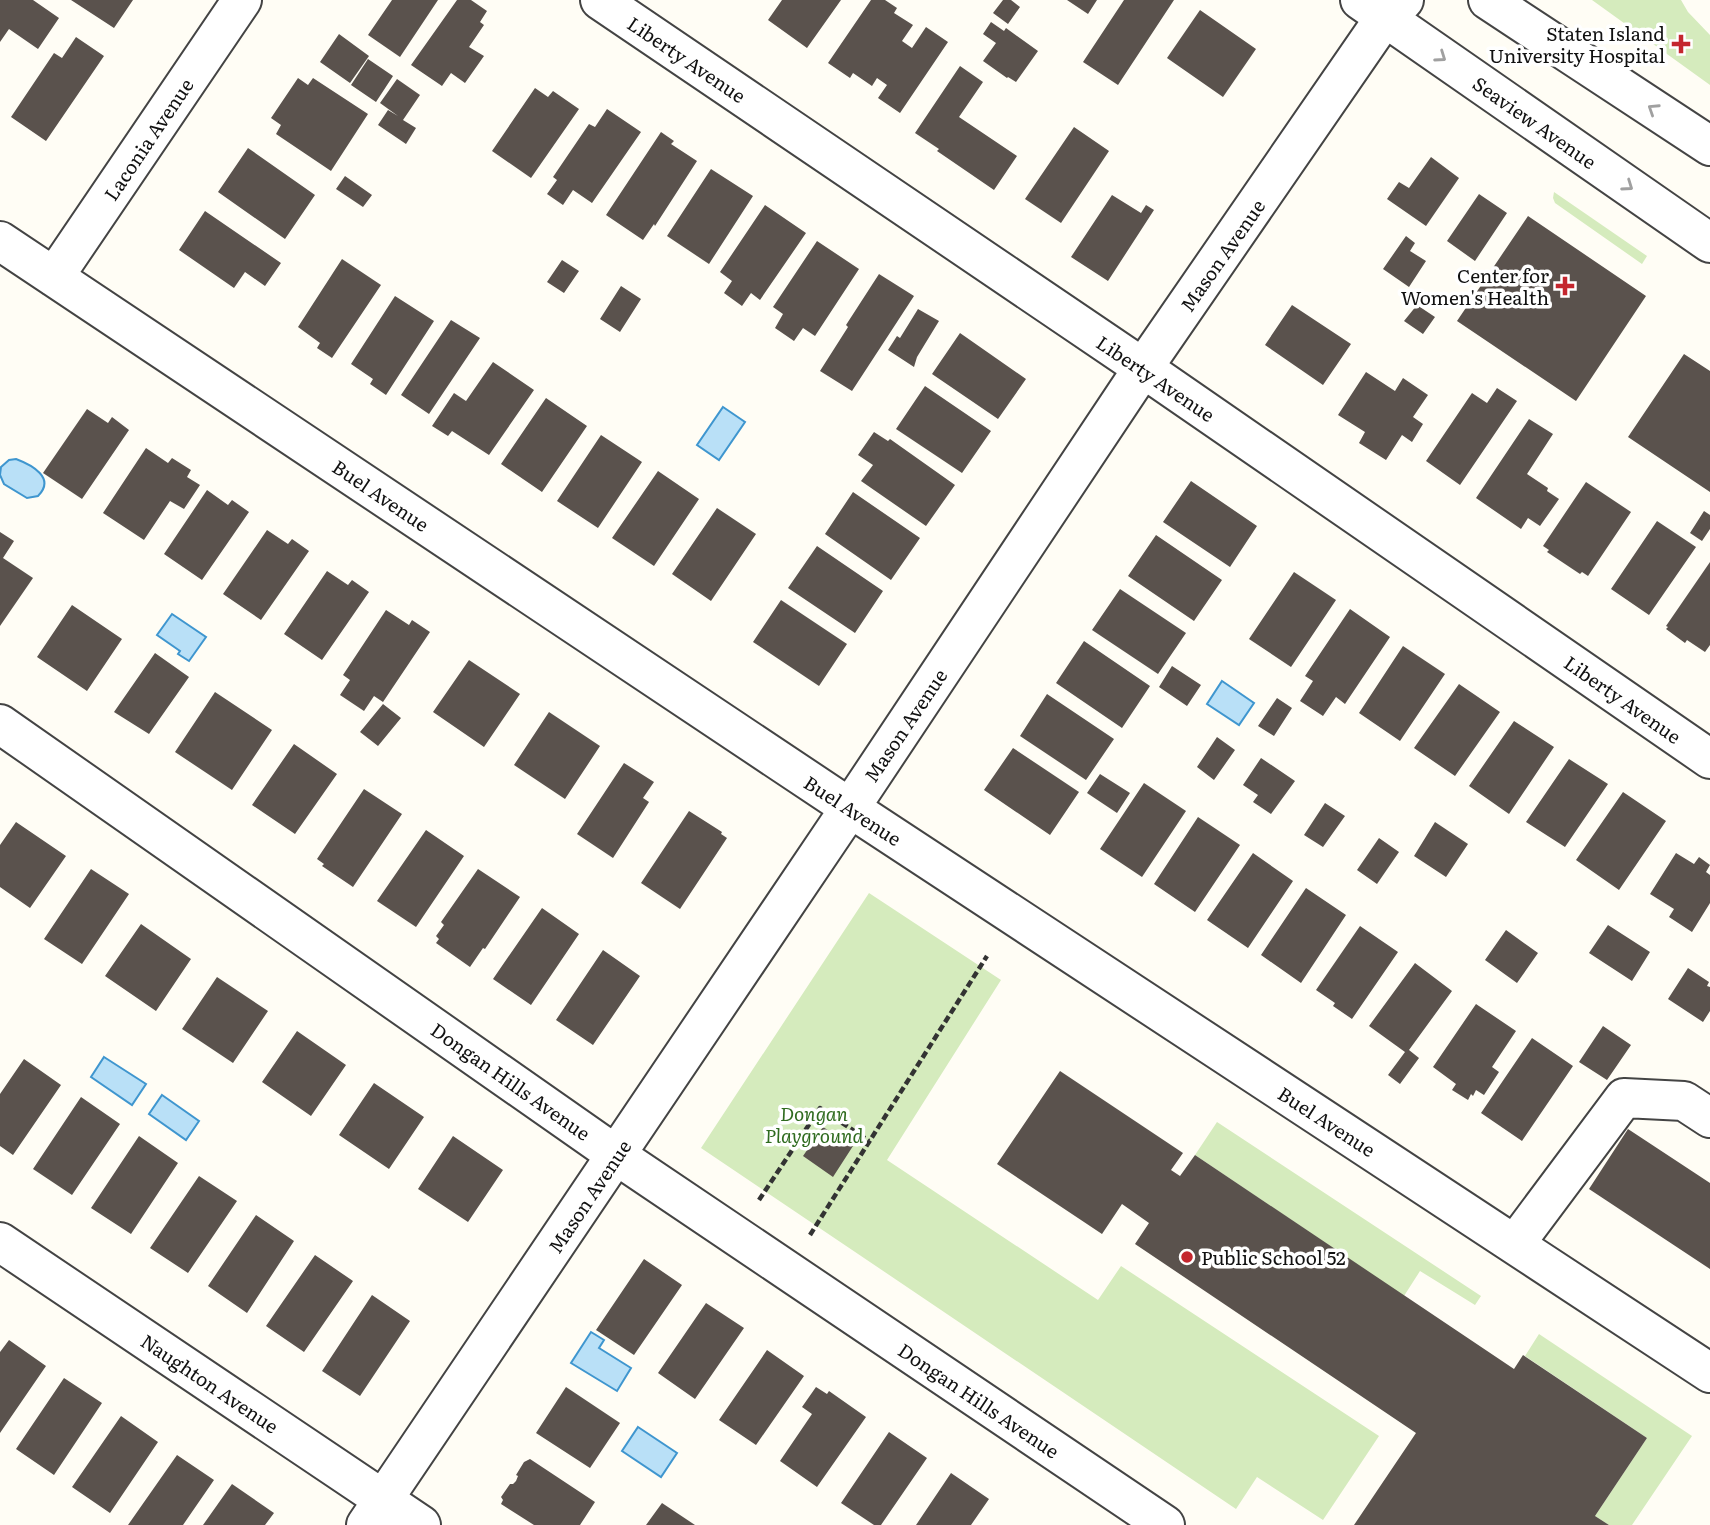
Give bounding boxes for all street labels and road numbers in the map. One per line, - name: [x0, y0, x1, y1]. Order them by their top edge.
- street label: Liberty Avenue: [622, 9, 752, 109]
- street label: Seaview Avenue: [1468, 69, 1602, 175]
- street label: Laconia Avenue: [97, 72, 199, 206]
- street label: Mason Avenue: [1173, 193, 1271, 317]
- street label: Liberty Avenue: [1091, 328, 1221, 428]
- street label: Buel Avenue: [327, 452, 435, 538]
- street label: Liberty Avenue: [1559, 648, 1687, 750]
- street label: Mason Avenue: [857, 663, 953, 787]
- street label: Buel Avenue: [799, 768, 907, 852]
- street label: Dongan Hills Avenue: [426, 1015, 597, 1147]
- street label: Buel Avenue: [1273, 1079, 1381, 1163]
- street label: Mason Avenue: [541, 1134, 637, 1258]
- street label: Naughton Avenue: [136, 1326, 285, 1440]
- street label: Dongan Hills Avenue: [893, 1336, 1065, 1465]

